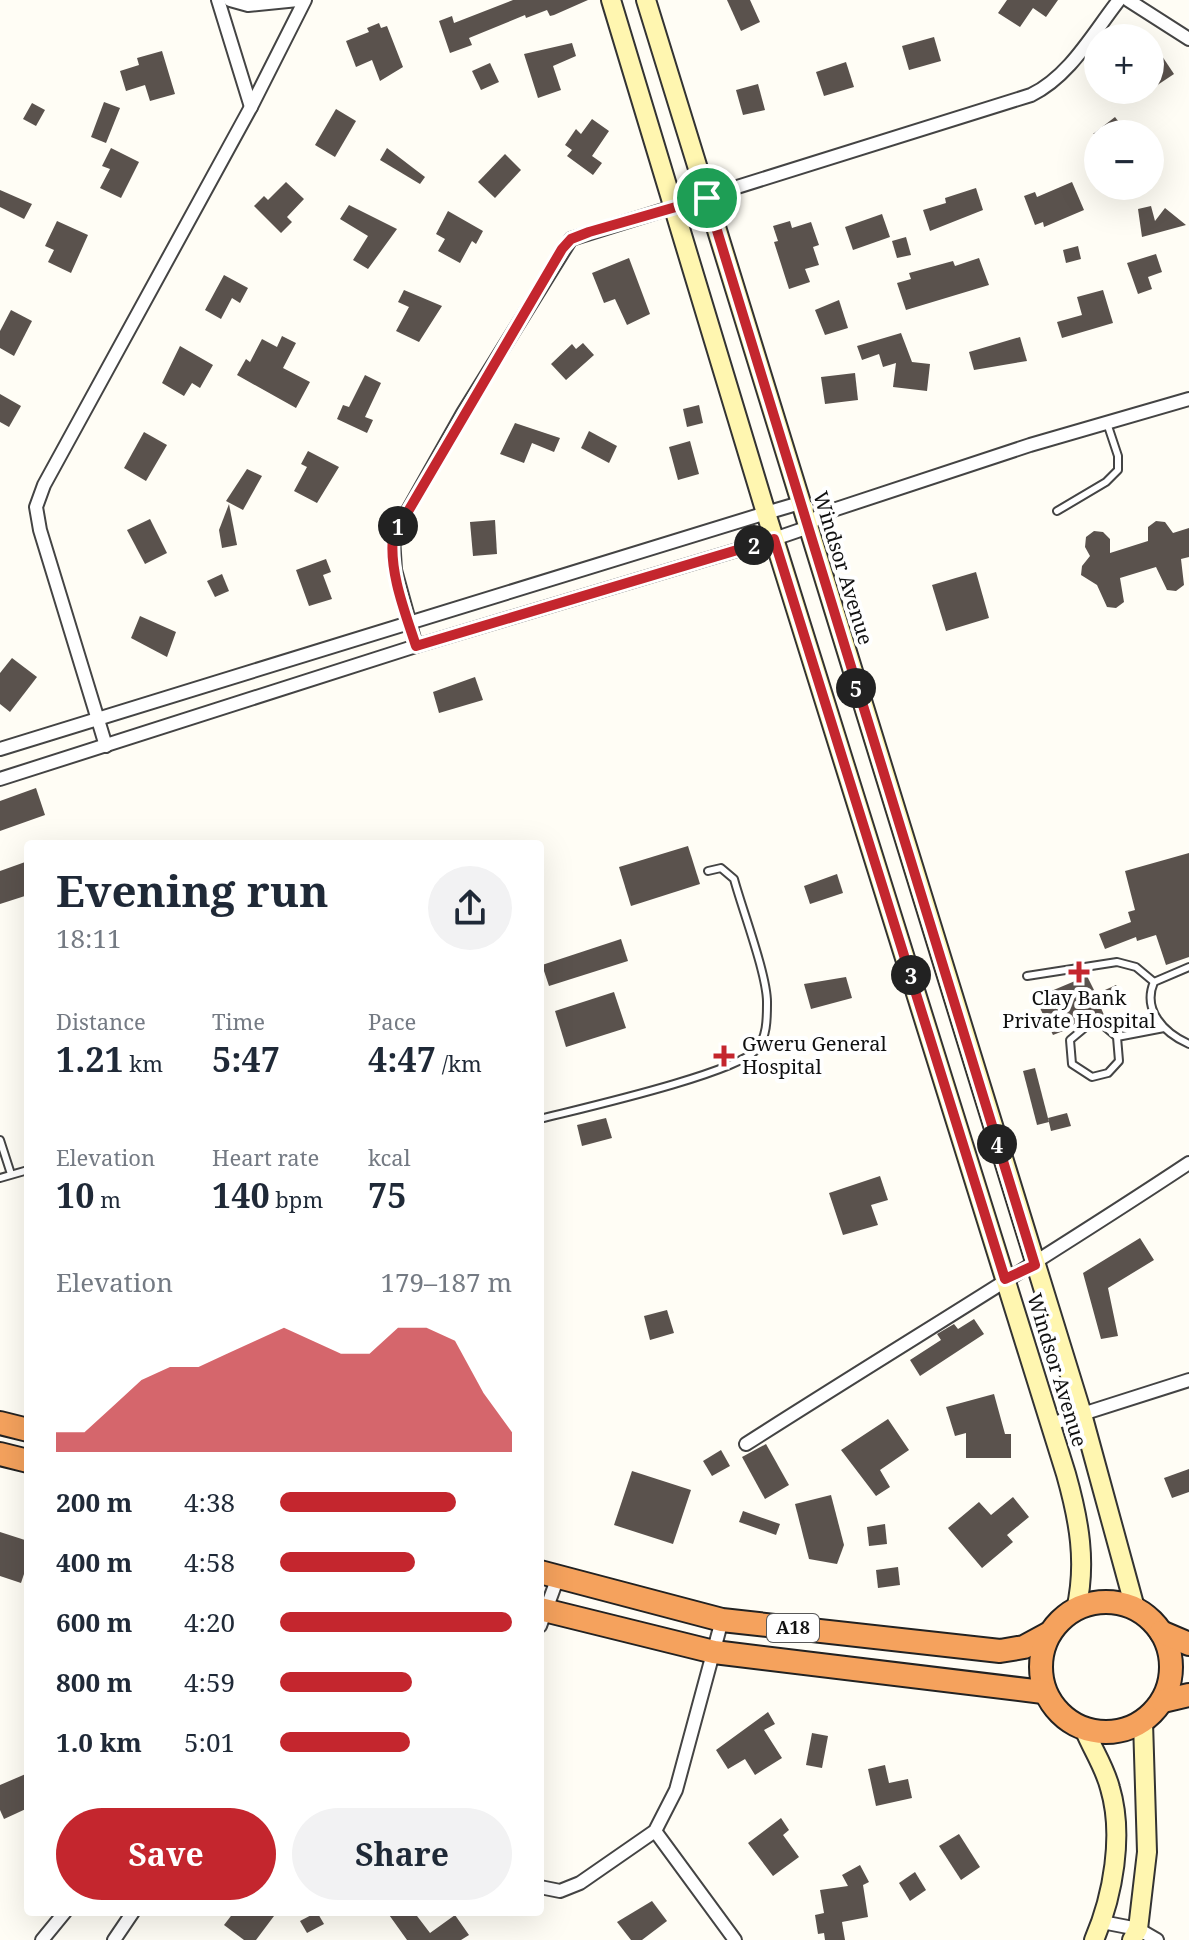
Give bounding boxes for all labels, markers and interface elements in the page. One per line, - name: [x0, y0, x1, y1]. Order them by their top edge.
- map controls: [1084, 24, 1164, 200]
- button: +: [1084, 24, 1164, 104]
- button: −: [1084, 120, 1164, 200]
- pin: [673, 164, 741, 232]
- icon: arrive: [685, 176, 729, 220]
- street label: Windsor Avenue: [807, 488, 880, 648]
- pin: 1: [378, 506, 418, 546]
- text: 1: [392, 511, 404, 541]
- pin: 2: [734, 525, 774, 565]
- text: 2: [748, 530, 760, 560]
- pin: 5: [836, 668, 876, 708]
- text: 5: [850, 673, 862, 703]
- text: Evening run: [56, 860, 329, 920]
- button: share: [428, 866, 512, 950]
- text: 18:11: [56, 920, 122, 956]
- pin: 3: [891, 955, 931, 995]
- text: 3: [905, 960, 917, 990]
- marker: Clay Bank Private Hospital: [1068, 961, 1090, 983]
- place label: Clay Bank Private Hospital: [1002, 984, 1156, 1034]
- text: Distance: [56, 1006, 146, 1036]
- text: Time: [212, 1006, 265, 1036]
- text: Pace: [368, 1006, 416, 1036]
- place label: Gweru General Hospital: [742, 1030, 887, 1080]
- text: 1.21: [56, 1036, 124, 1082]
- text: 5:47: [212, 1036, 280, 1082]
- text: 4:47: [368, 1036, 436, 1082]
- marker: Gweru General Hospital: [713, 1045, 735, 1067]
- text: km: [124, 1048, 163, 1078]
- text: /km: [436, 1048, 482, 1078]
- pin: 4: [977, 1124, 1017, 1164]
- text: 4: [991, 1129, 1003, 1159]
- text: Elevation: [56, 1142, 155, 1172]
- text: Heart rate: [212, 1142, 319, 1172]
- text: kcal: [368, 1142, 410, 1172]
- text: 10: [56, 1172, 94, 1218]
- text: 140: [212, 1172, 270, 1218]
- text: 75: [368, 1172, 406, 1218]
- text: m: [94, 1184, 121, 1214]
- text: bpm: [270, 1184, 323, 1214]
- text: Elevation: [56, 1264, 173, 1300]
- text: 179–187 m: [380, 1264, 512, 1300]
- street label: Windsor Avenue: [1021, 1290, 1094, 1450]
- text: 200 m: [56, 1484, 132, 1520]
- text: 4:38: [184, 1484, 235, 1520]
- text: 400 m: [56, 1544, 132, 1580]
- text: 4:58: [184, 1544, 235, 1580]
- text: 600 m: [56, 1604, 132, 1640]
- text: 4:20: [184, 1604, 235, 1640]
- road number: A18: [767, 1614, 819, 1642]
- text: 800 m: [56, 1664, 132, 1700]
- text: 4:59: [184, 1664, 235, 1700]
- text: 1.0 km: [56, 1724, 142, 1760]
- text: 5:01: [184, 1724, 235, 1760]
- button: Save: [56, 1808, 276, 1900]
- button: Share: [292, 1808, 512, 1900]

